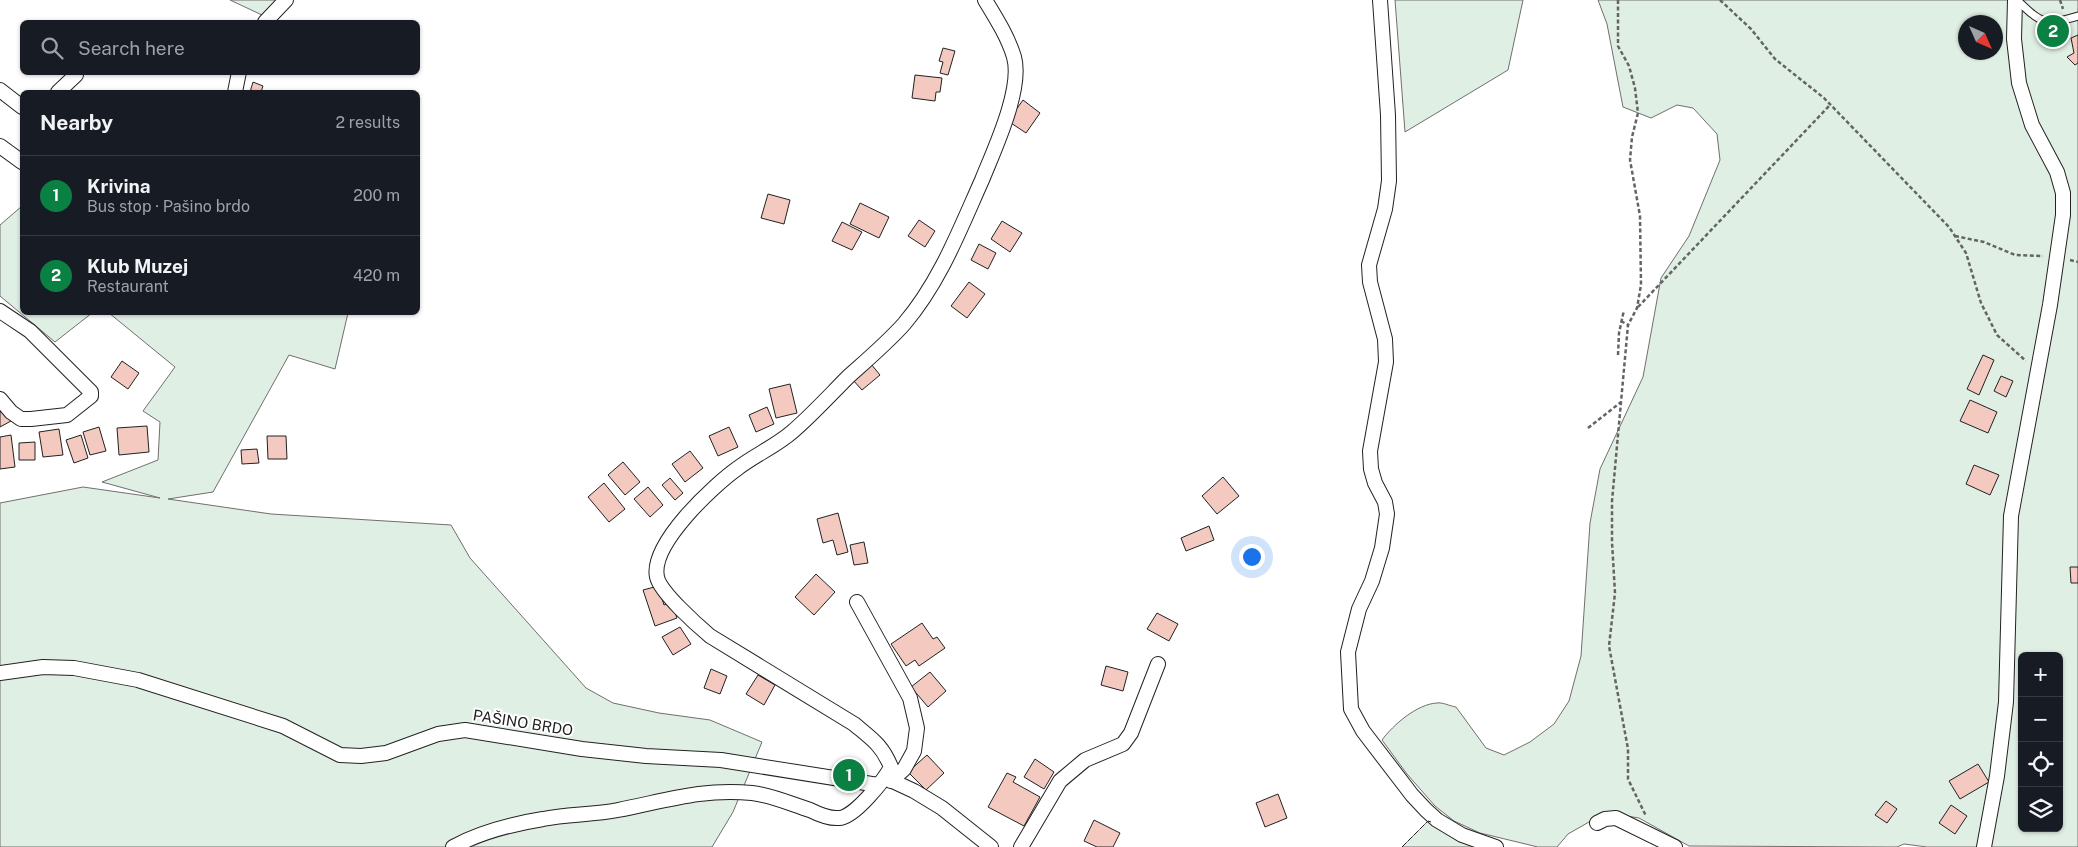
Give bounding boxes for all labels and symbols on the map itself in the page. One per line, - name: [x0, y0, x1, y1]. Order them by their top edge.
- pin: 2: [2037, 12, 2069, 50]
- north arrow: [1958, 15, 2003, 60]
- your location: [1239, 544, 1265, 570]
- street label: PAŠINO BRDO: [472, 706, 574, 739]
- pin: 1: [833, 756, 865, 794]

